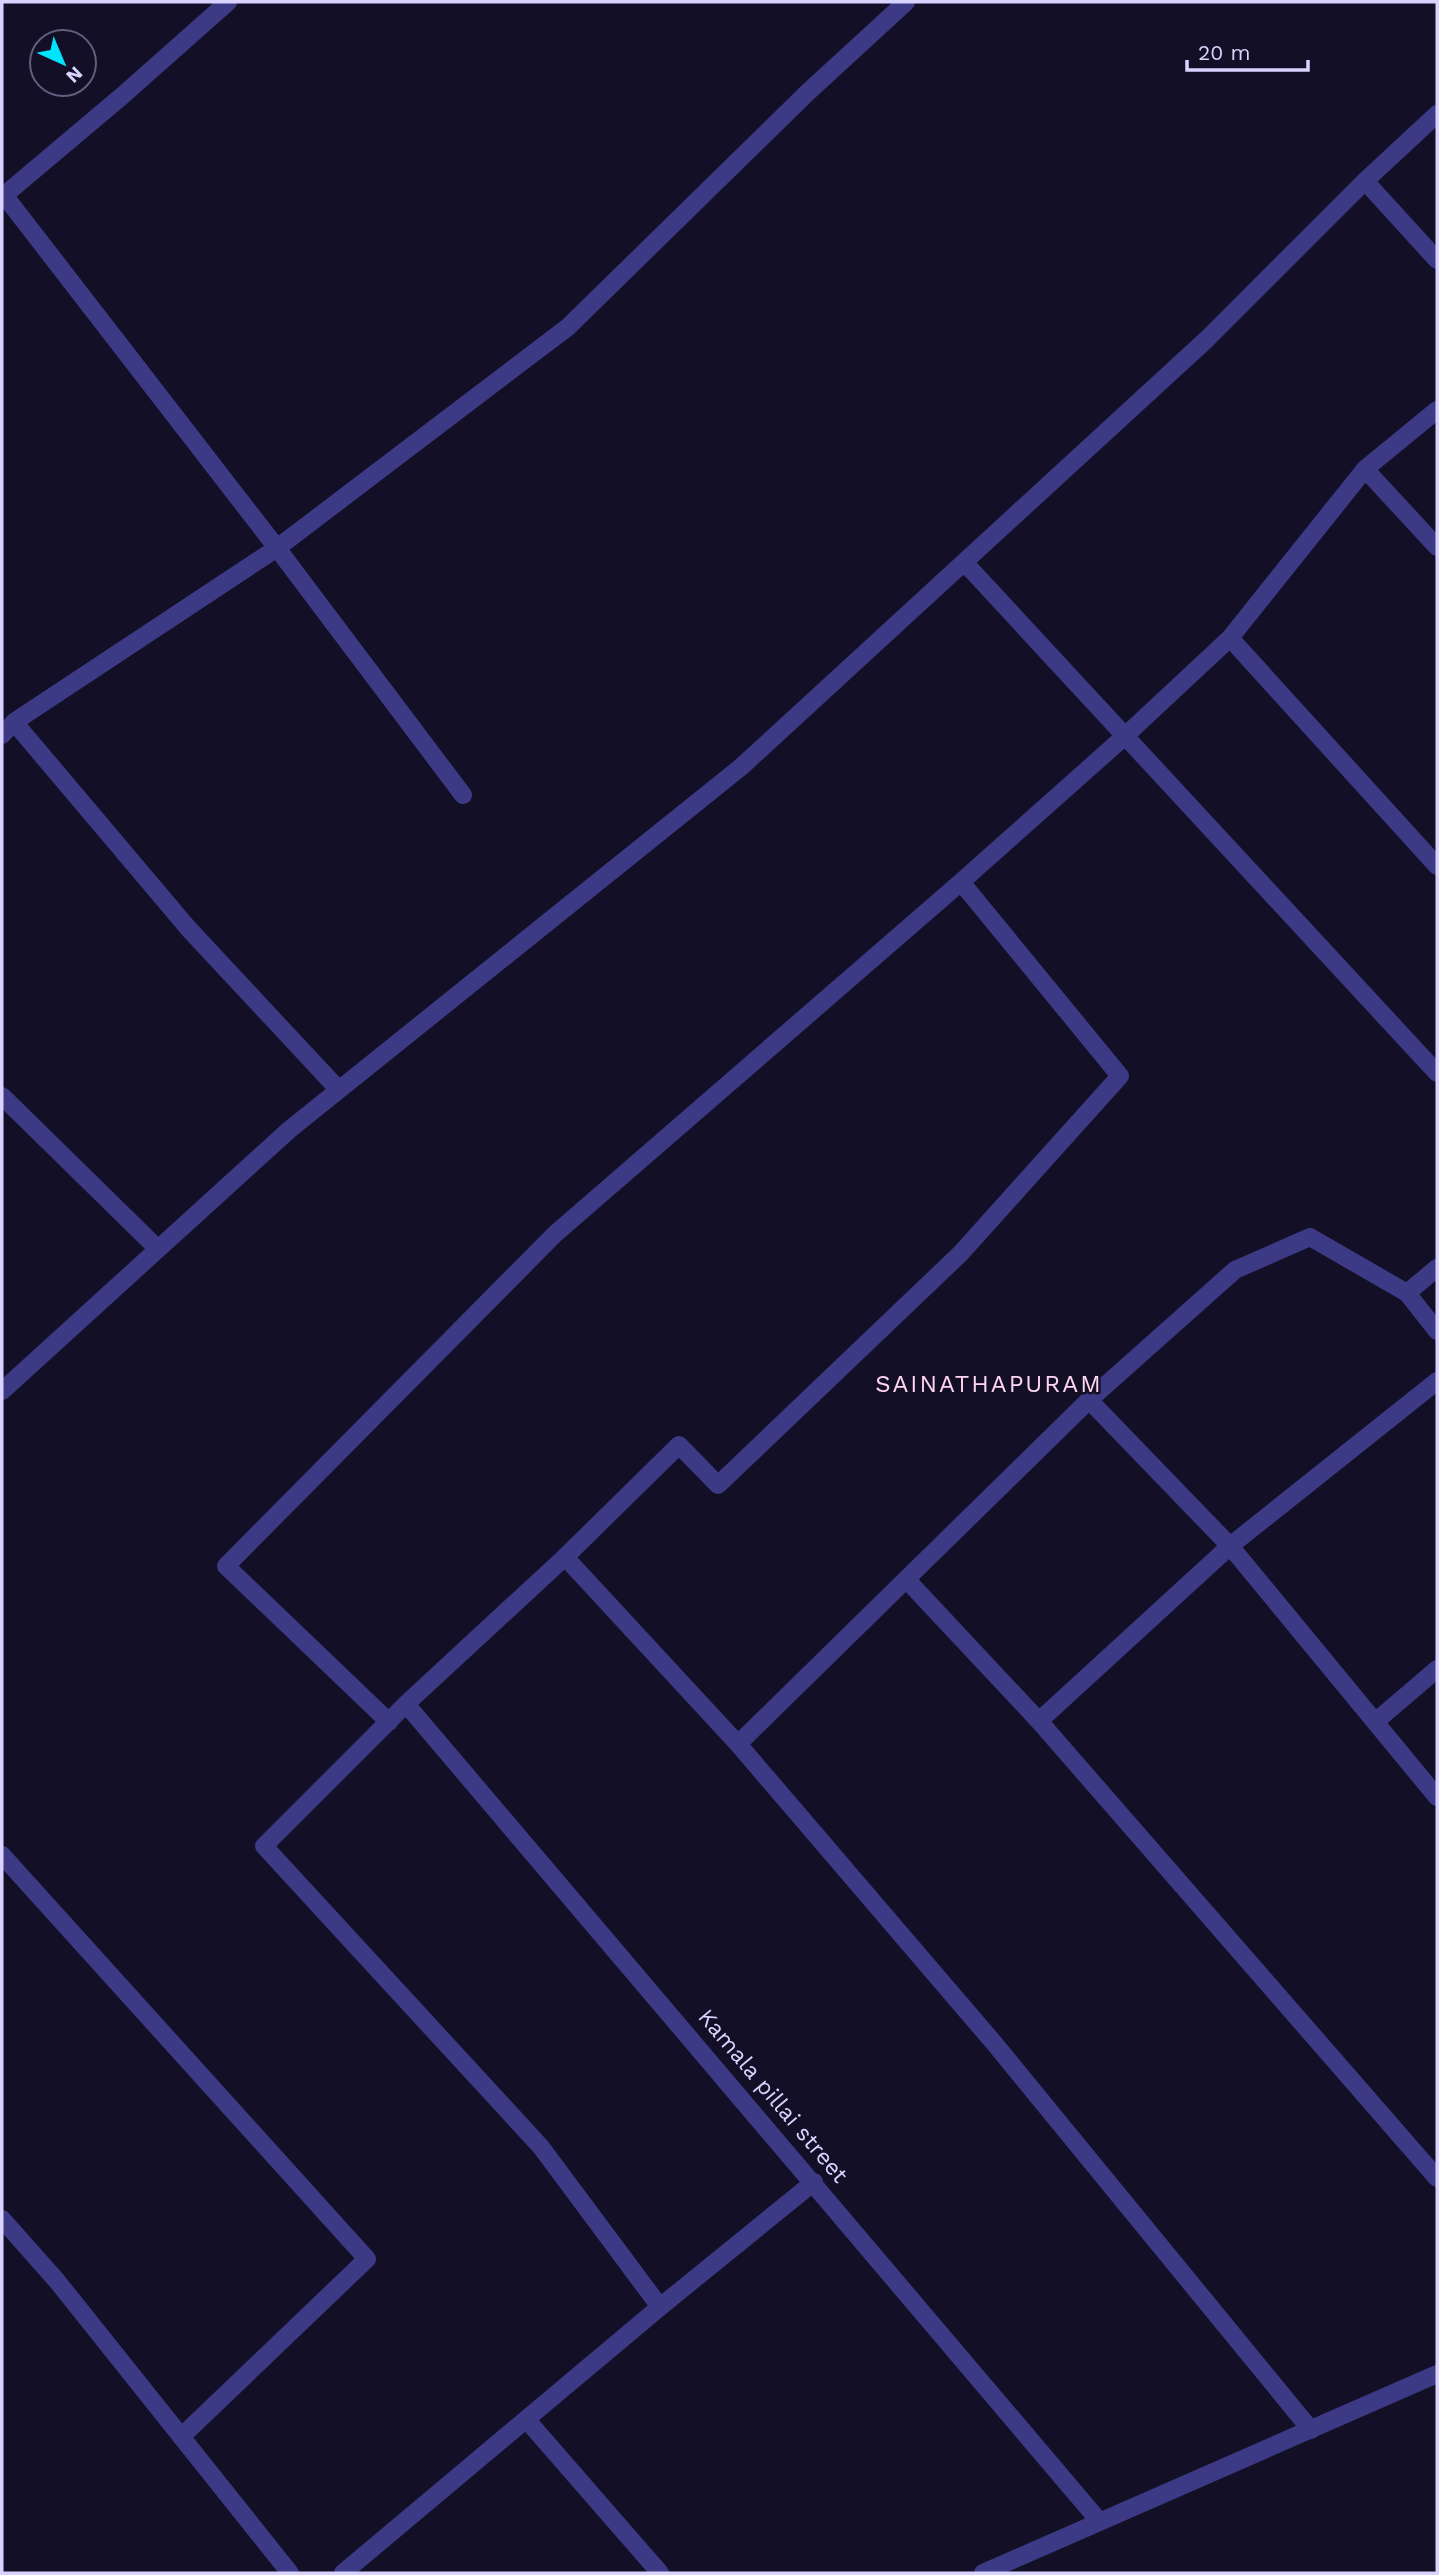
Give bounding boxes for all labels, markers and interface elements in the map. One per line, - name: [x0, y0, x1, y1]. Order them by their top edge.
- north arrow: [28, 28, 98, 98]
- scale bar: [1187, 28, 1308, 72]
- text: 20 m: [1198, 40, 1250, 65]
- text: N: [61, 62, 88, 88]
- district label: SAINATHAPURAM: [875, 1370, 1103, 1398]
- street label: Kamala pillai street: [692, 2004, 854, 2189]

